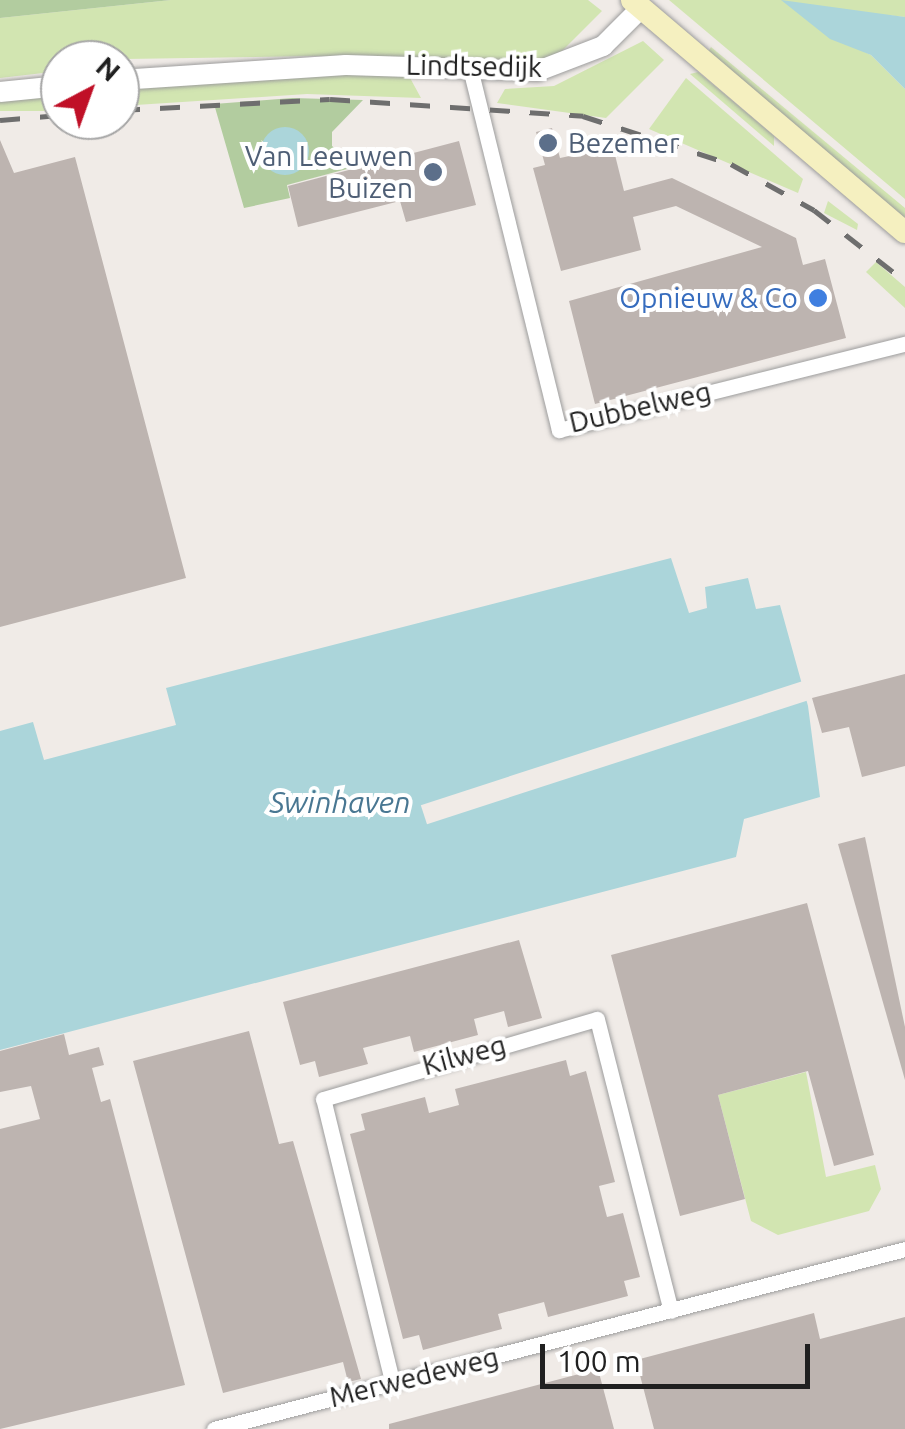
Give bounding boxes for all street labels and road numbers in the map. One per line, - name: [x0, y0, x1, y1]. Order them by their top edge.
- street label: Lindtsedijk: [406, 48, 542, 84]
- street label: Dubbelweg: [566, 374, 714, 440]
- street label: Kilweg: [419, 1028, 509, 1082]
- street label: Merwedeweg: [326, 1340, 502, 1414]

